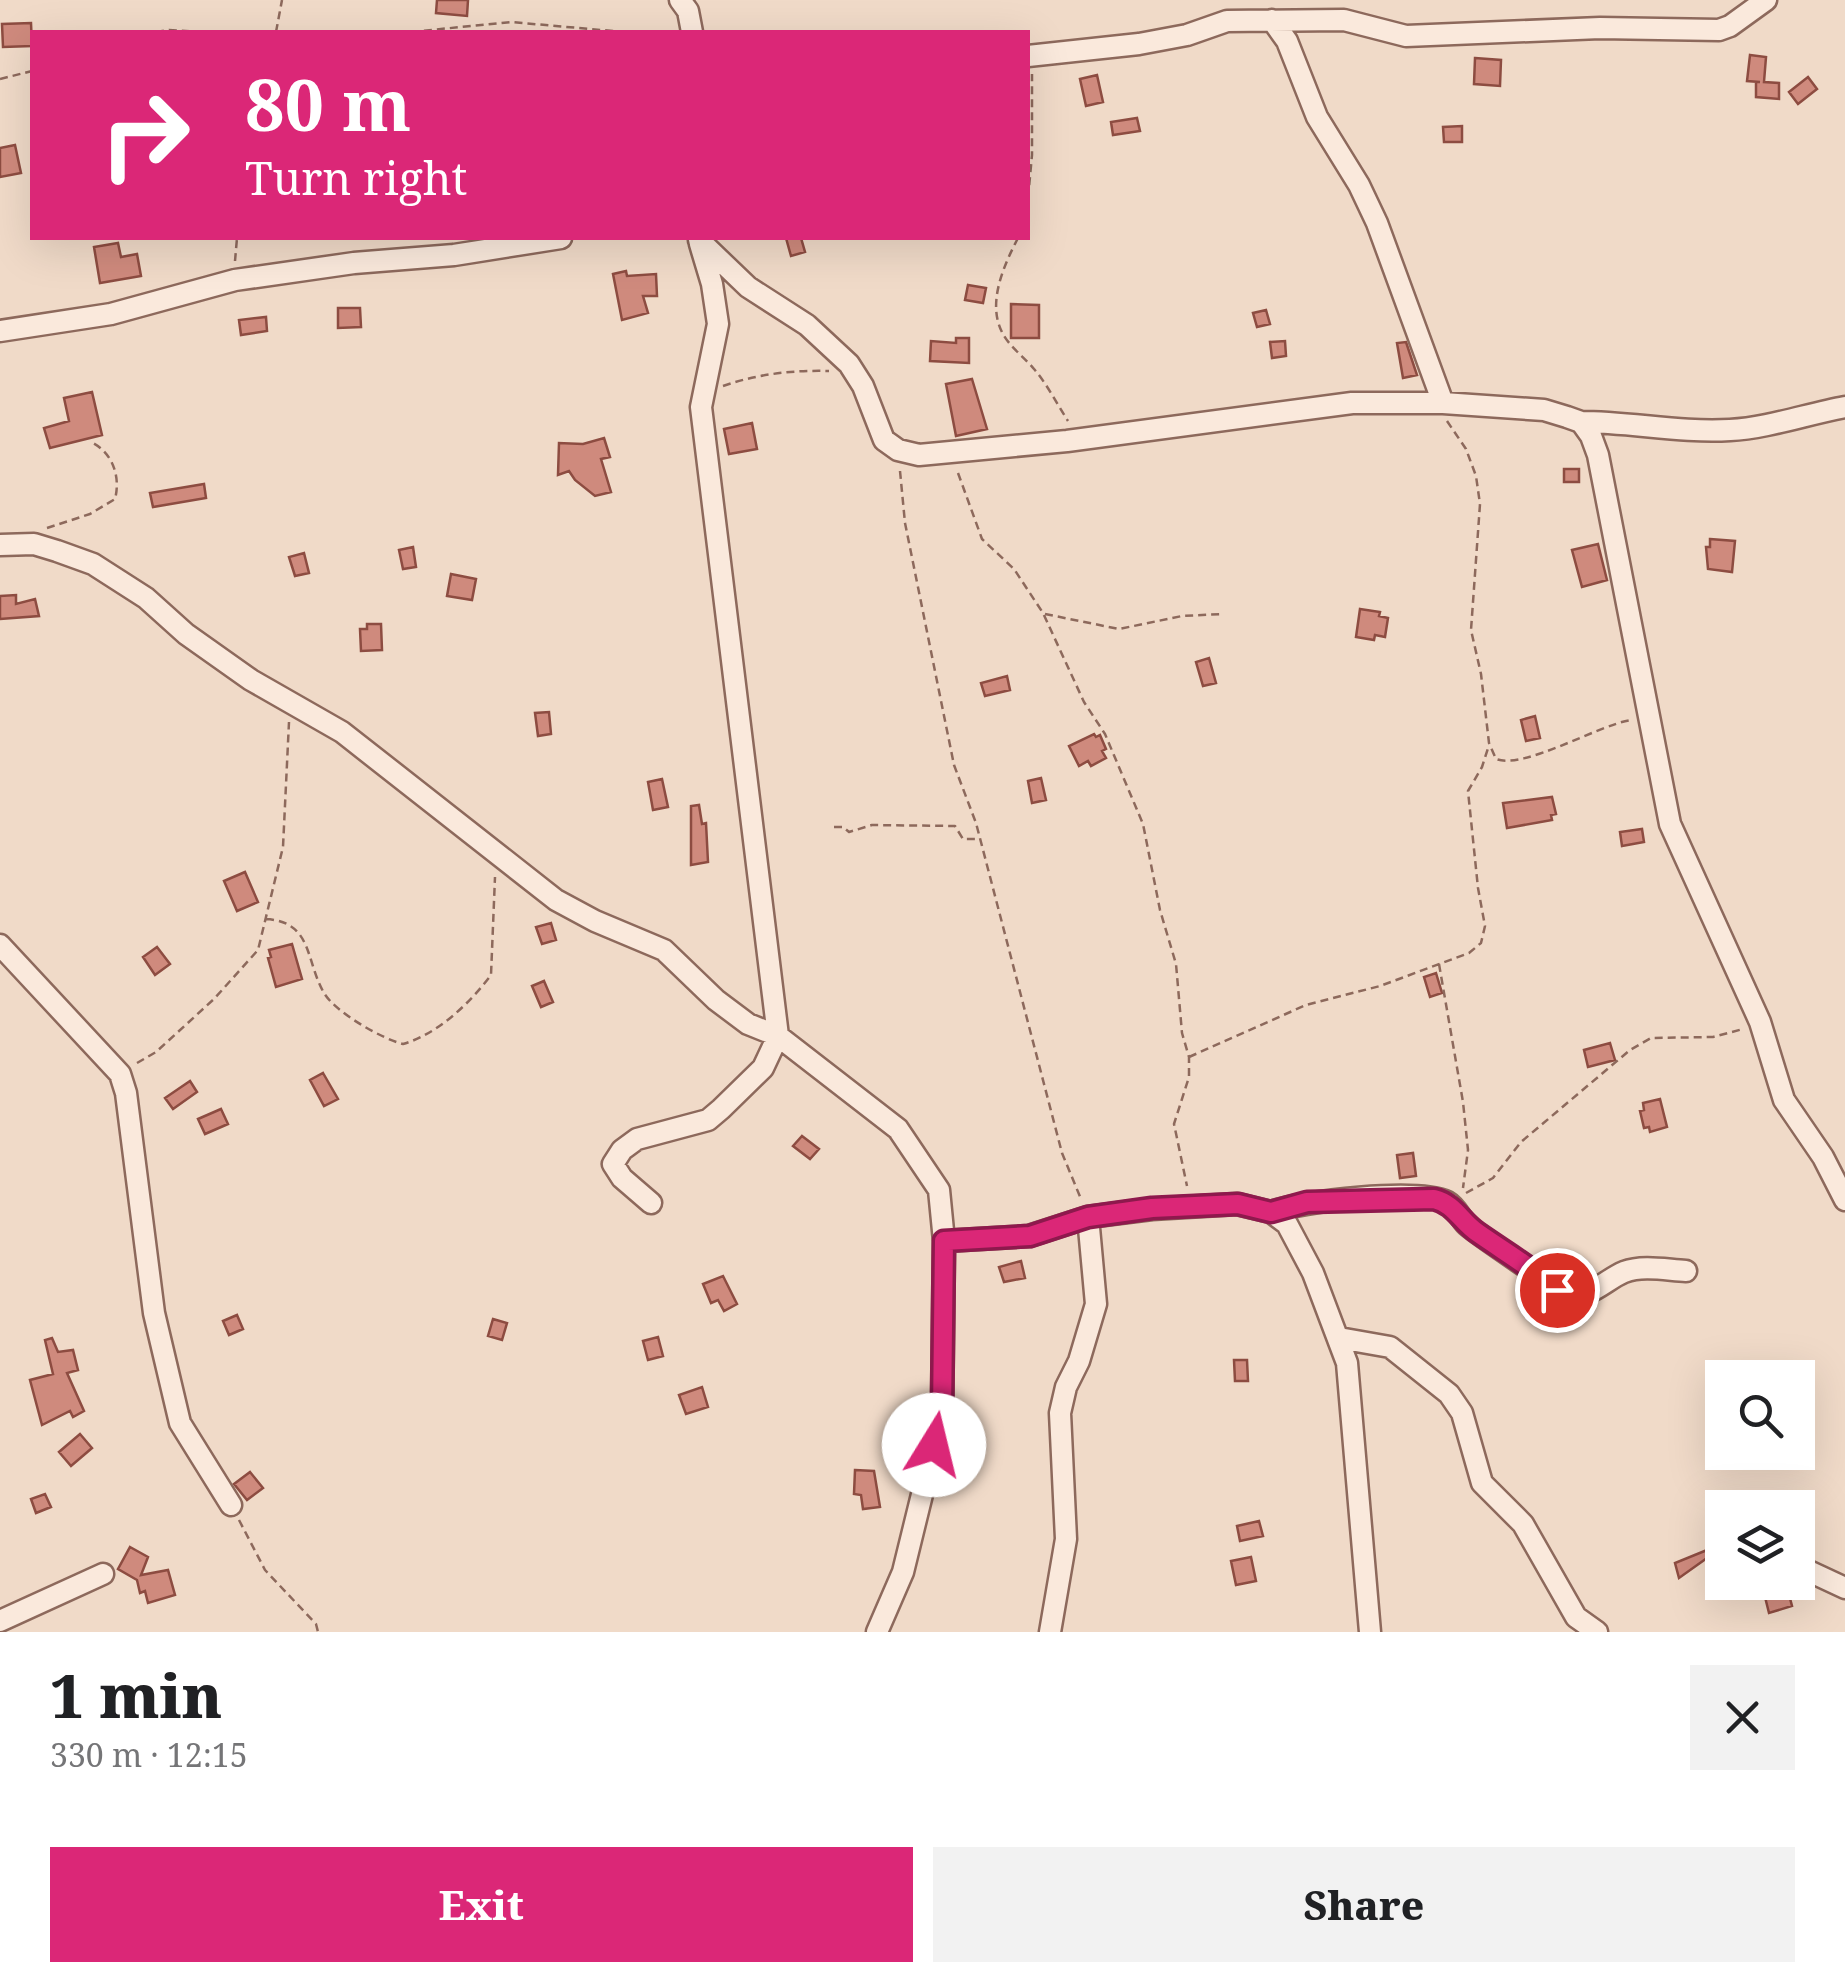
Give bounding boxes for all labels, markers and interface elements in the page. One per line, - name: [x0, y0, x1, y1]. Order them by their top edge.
- text: 80 m: [245, 56, 411, 152]
- icon: right: [80, 70, 210, 200]
- text: Turn right: [245, 147, 467, 208]
- pin: [1515, 1248, 1600, 1333]
- icon: arrive: [1530, 1263, 1585, 1318]
- map controls: [1705, 1360, 1815, 1600]
- button: search: [1705, 1360, 1815, 1470]
- position arrow: [882, 1393, 986, 1497]
- button: layers: [1705, 1490, 1815, 1600]
- text: 1 min: [50, 1654, 222, 1736]
- button: close: [1690, 1665, 1795, 1770]
- text: 330 m · 12:15: [50, 1733, 248, 1776]
- button: Exit: [50, 1847, 913, 1962]
- button: Share: [933, 1847, 1795, 1962]

